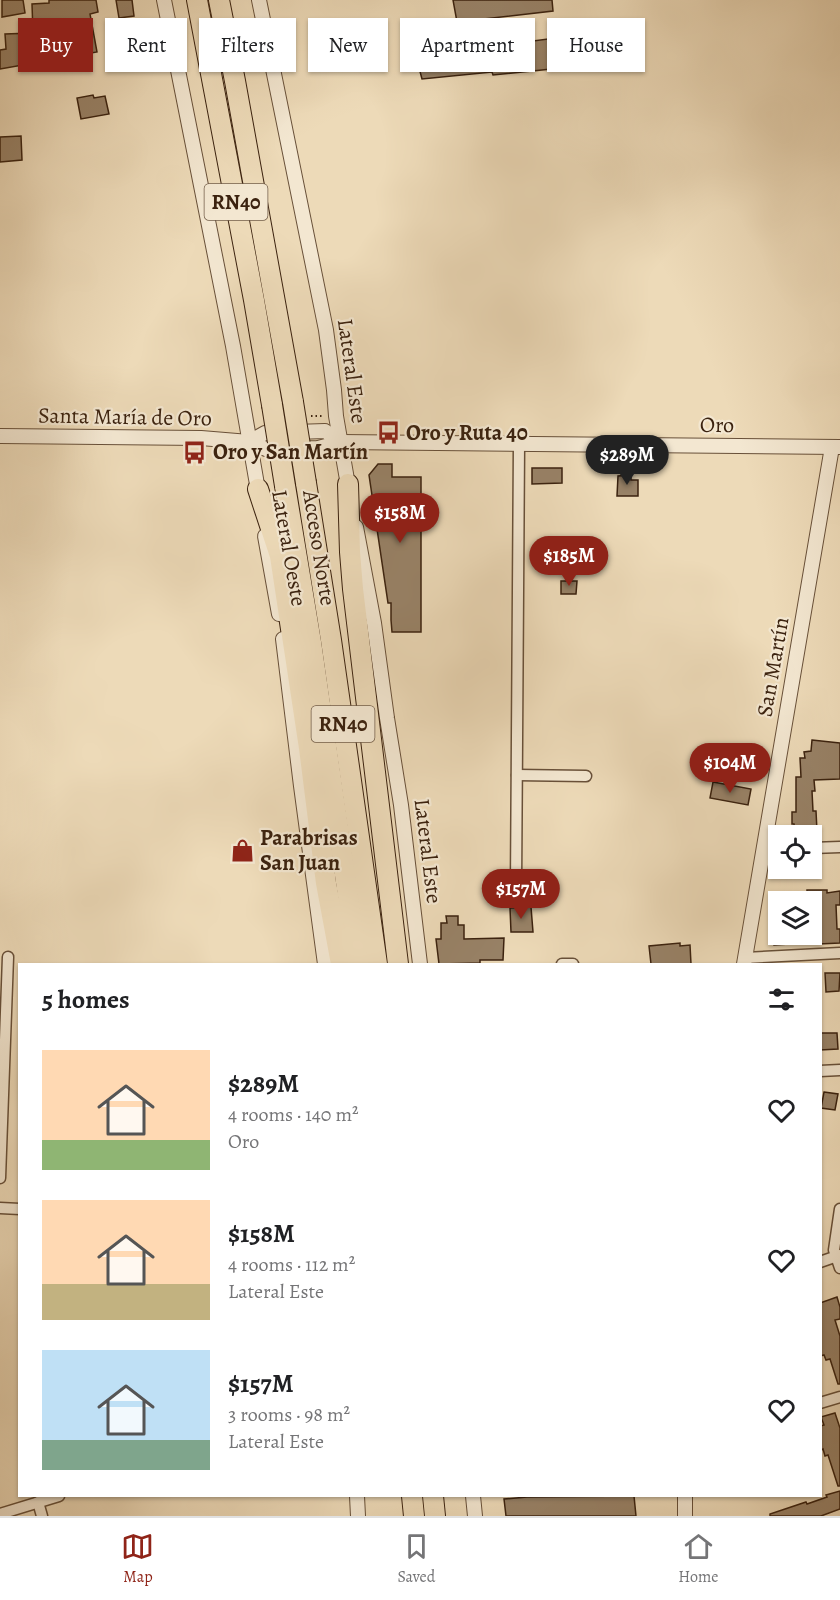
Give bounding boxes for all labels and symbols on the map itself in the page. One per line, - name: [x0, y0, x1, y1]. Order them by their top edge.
- road number: RN40: [204, 184, 268, 220]
- street label: Lateral Este: [330, 317, 374, 425]
- street label: Santa María de Oro: [38, 400, 212, 434]
- street label: Oro: [700, 410, 734, 440]
- place label: Oro y Ruta 40: [406, 418, 528, 448]
- bus stop icon: Oro y Ruta 40: [375, 420, 401, 446]
- pin: $289M: [585, 435, 669, 486]
- place label: Oro y San Martín: [213, 437, 368, 467]
- bus stop icon: Oro y San Martín: [182, 439, 208, 465]
- street label: Lateral Oeste: [264, 487, 314, 609]
- street label: Acceso Norte: [295, 487, 343, 608]
- pin: $158M: [358, 493, 442, 544]
- pin: $185M: [527, 536, 611, 587]
- street label: San Martín: [750, 615, 796, 719]
- road number: RN40: [312, 706, 374, 742]
- pin: $104M: [688, 743, 772, 794]
- street label: Lateral Este: [407, 797, 449, 905]
- place label: Parabrisas San Juan: [260, 823, 358, 878]
- shop icon: Parabrisas San Juan: [229, 838, 255, 864]
- pin: $157M: [479, 869, 563, 920]

